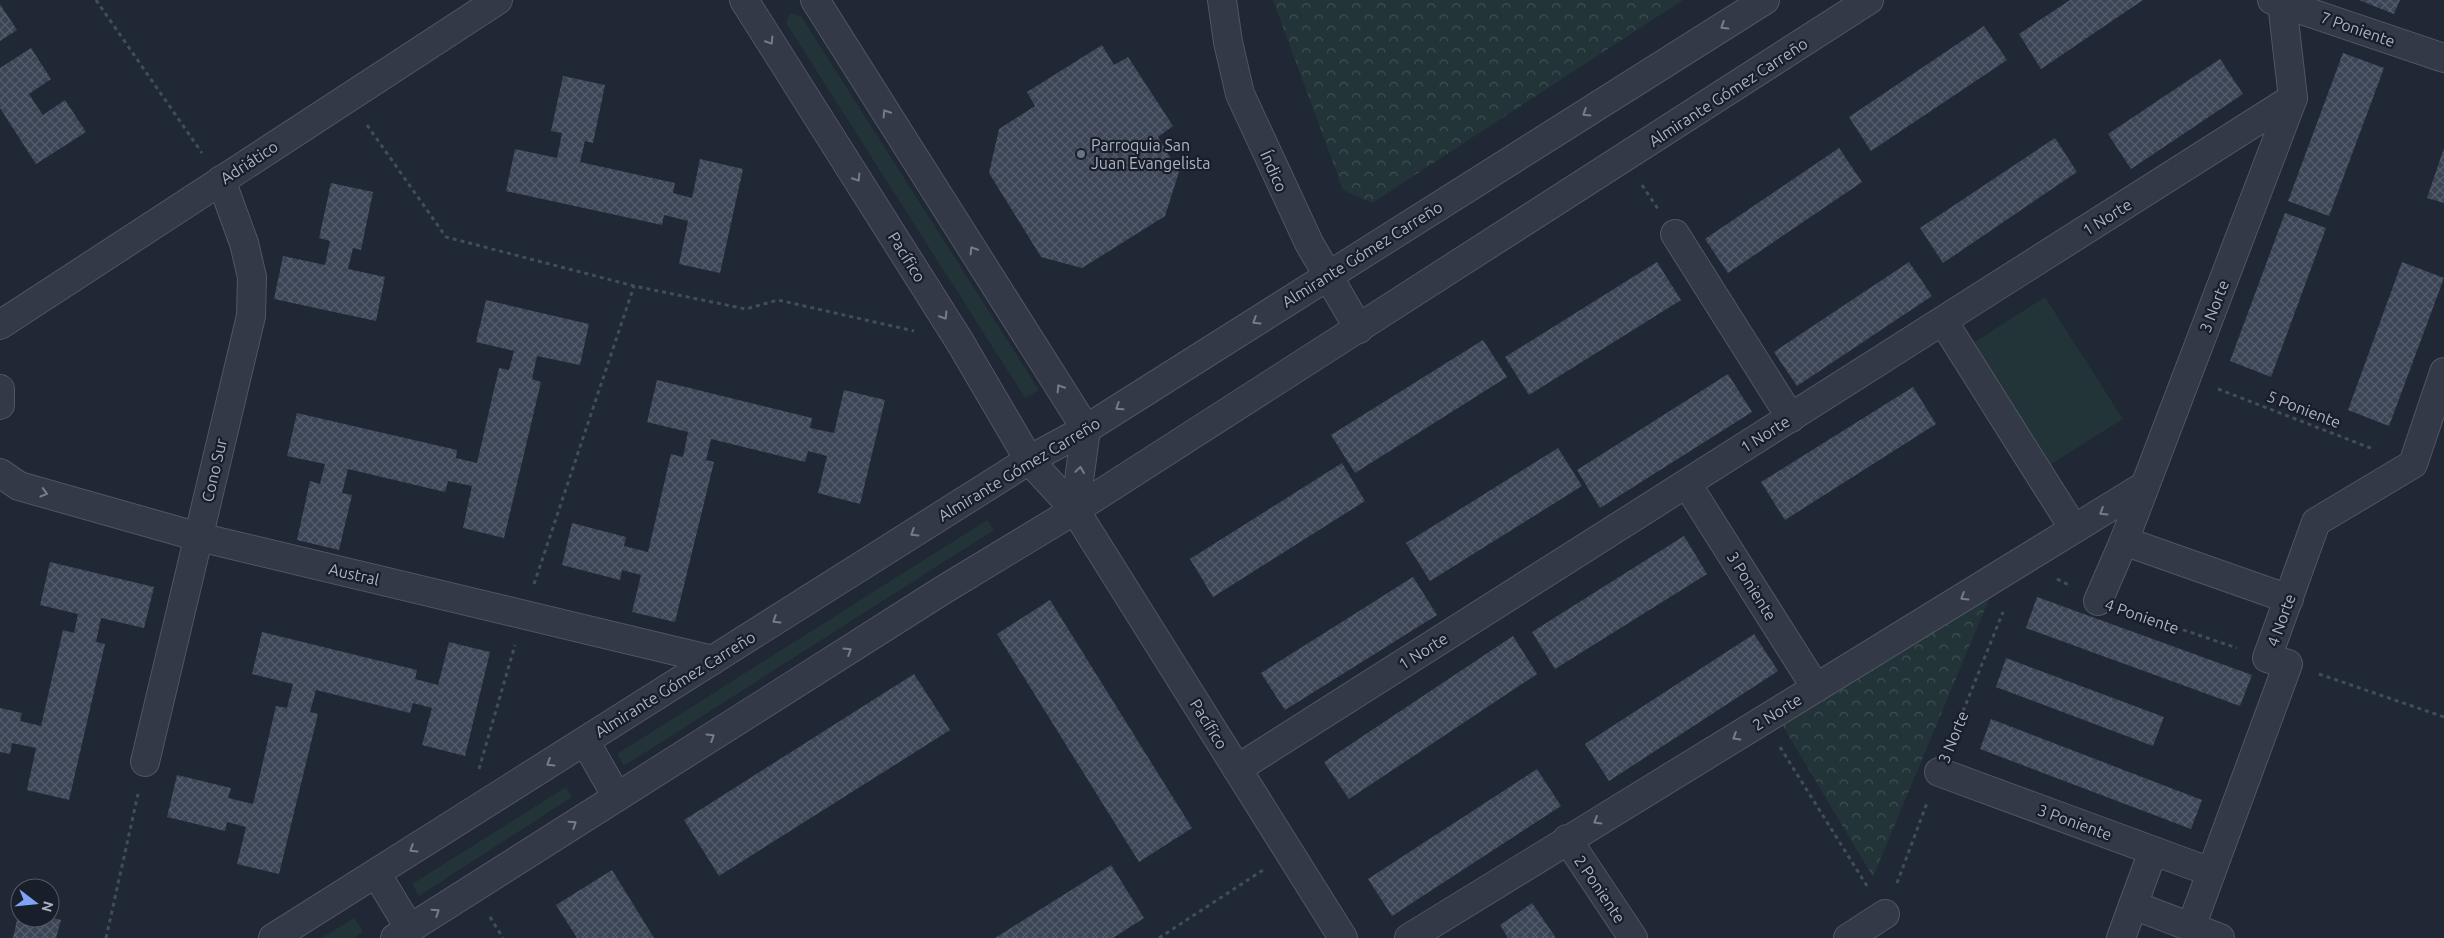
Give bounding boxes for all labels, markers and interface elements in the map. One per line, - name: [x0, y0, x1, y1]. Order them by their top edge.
- street label: 7 Poniente: [2318, 8, 2398, 50]
- one-way arrow: [1720, 20, 1729, 29]
- street label: Almirante Gómez Carreño: [1645, 34, 1811, 150]
- one-way arrow: [763, 36, 773, 45]
- one-way arrow: [1583, 106, 1592, 116]
- one-way arrow: [883, 109, 892, 119]
- place label: Parroquia San Juan Evangelista: [1091, 136, 1211, 172]
- street label: Adriático: [217, 137, 281, 187]
- street label: Índico: [1257, 147, 1293, 194]
- marker: Parroquia San Juan Evangelista: [1075, 148, 1087, 160]
- one-way arrow: [850, 173, 860, 182]
- street label: 1 Norte: [2079, 195, 2135, 239]
- street label: Almirante Gómez Carreño: [1279, 197, 1445, 311]
- street label: Pacífico: [885, 229, 929, 285]
- one-way arrow: [969, 247, 979, 256]
- street label: 3 Norte: [2196, 277, 2232, 335]
- one-way arrow: [937, 310, 947, 319]
- one-way arrow: [1253, 314, 1262, 324]
- one-way arrow: [1056, 384, 1066, 393]
- street label: 5 Poniente: [2265, 387, 2343, 431]
- one-way arrow: [1115, 401, 1124, 411]
- street label: 1 Norte: [1737, 412, 1793, 456]
- street label: Almirante Gómez Carreño: [935, 413, 1103, 525]
- street label: Cono Sur: [198, 436, 230, 504]
- one-way arrow: [1074, 465, 1085, 473]
- one-way arrow: [39, 488, 47, 498]
- one-way arrow: [2099, 505, 2108, 515]
- one-way arrow: [910, 527, 919, 536]
- street label: 3 Poniente: [1724, 548, 1780, 624]
- street label: Austral: [327, 559, 381, 589]
- one-way arrow: [1961, 590, 1970, 600]
- street label: 4 Norte: [2263, 591, 2299, 649]
- street label: 4 Poniente: [2102, 595, 2182, 637]
- one-way arrow: [773, 613, 782, 623]
- street label: Almirante Gómez Carreño: [592, 627, 758, 741]
- street label: 1 Norte: [1395, 629, 1451, 673]
- one-way arrow: [843, 647, 852, 657]
- street label: 2 Norte: [1749, 690, 1805, 734]
- street label: Pacífico: [1187, 696, 1231, 752]
- street label: 3 Norte: [1934, 708, 1972, 766]
- one-way arrow: [1733, 730, 1742, 740]
- one-way arrow: [705, 734, 714, 744]
- one-way arrow: [547, 756, 556, 766]
- street label: 3 Poniente: [2035, 800, 2115, 844]
- one-way arrow: [1594, 814, 1603, 824]
- one-way arrow: [568, 821, 577, 831]
- one-way arrow: [409, 843, 418, 853]
- street label: 2 Poniente: [1571, 852, 1629, 926]
- north arrow: [10, 878, 60, 928]
- text: N: [38, 899, 57, 914]
- one-way arrow: [431, 909, 440, 918]

